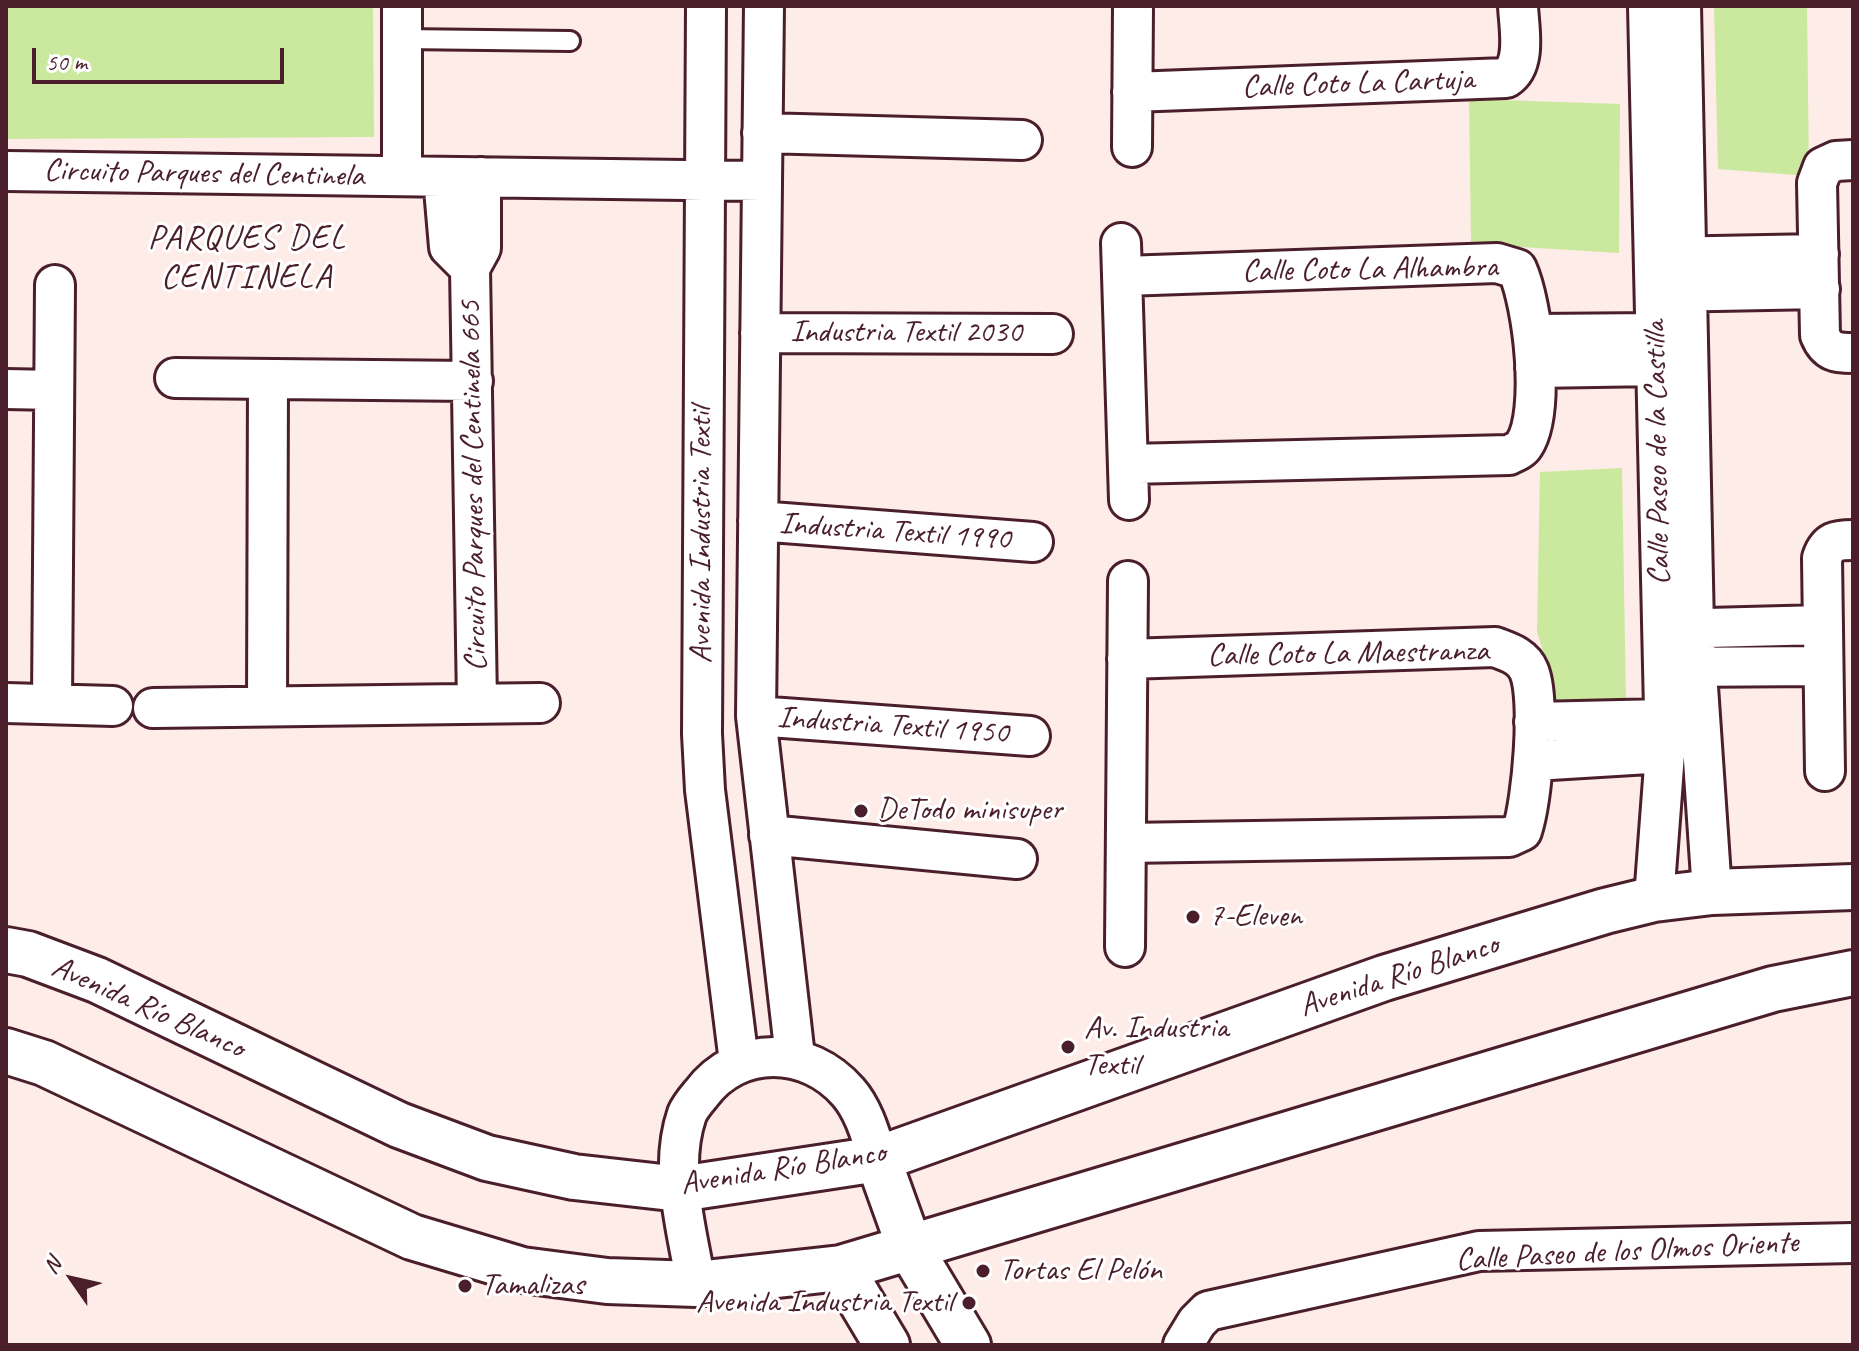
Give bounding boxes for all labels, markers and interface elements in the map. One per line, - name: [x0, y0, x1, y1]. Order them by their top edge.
- scale bar: [36, 32, 288, 82]
- text: 50 m: [46, 47, 87, 77]
- street label: Calle Coto La Cartuja: [1241, 61, 1475, 107]
- street label: Circuito Parques del Centinela: [44, 152, 364, 196]
- district label: PARQUES DEL CENTINELA: [148, 219, 346, 298]
- street label: Calle Coto La Alhambra: [1242, 249, 1498, 291]
- street label: Circuito Parques del Centinela 665: [452, 300, 496, 672]
- street label: Industria Textil 2030: [790, 314, 1022, 352]
- street label: Calle Paseo de la Castilla: [1636, 321, 1680, 585]
- street label: Avenida Industria Textil: [683, 406, 721, 664]
- street label: Industria Textil 1990: [778, 505, 1012, 559]
- street label: Calle Coto La Maestranza: [1207, 632, 1489, 676]
- street label: Industria Textil 1950: [776, 699, 1010, 753]
- place label: DeTodo minisuper: [877, 792, 1062, 830]
- marker: DeTodo minisuper: [852, 802, 870, 820]
- place label: 7-Eleven: [1209, 898, 1302, 936]
- marker: 7-Eleven: [1184, 908, 1202, 926]
- street label: Avenida Río Blanco: [1295, 926, 1503, 1026]
- street label: Avenida Río Blanco: [46, 948, 250, 1068]
- place label: Av. Industria Textil: [1084, 1010, 1228, 1085]
- marker: Av. Industria Textil: [1059, 1038, 1077, 1056]
- street label: Avenida Río Blanco: [678, 1134, 888, 1204]
- street label: Calle Paseo de los Olmos Oriente: [1455, 1224, 1799, 1280]
- north arrow: [32, 1239, 112, 1319]
- text: N: [37, 1252, 68, 1279]
- place label: Tortas El Pelón: [999, 1252, 1162, 1290]
- marker: Tortas El Pelón: [974, 1262, 992, 1280]
- place label: Tamalizas: [481, 1267, 584, 1305]
- marker: Tamalizas: [456, 1277, 474, 1295]
- place label: Avenida Industria Textil: [696, 1284, 953, 1322]
- marker: Avenida Industria Textil: [960, 1294, 978, 1312]

